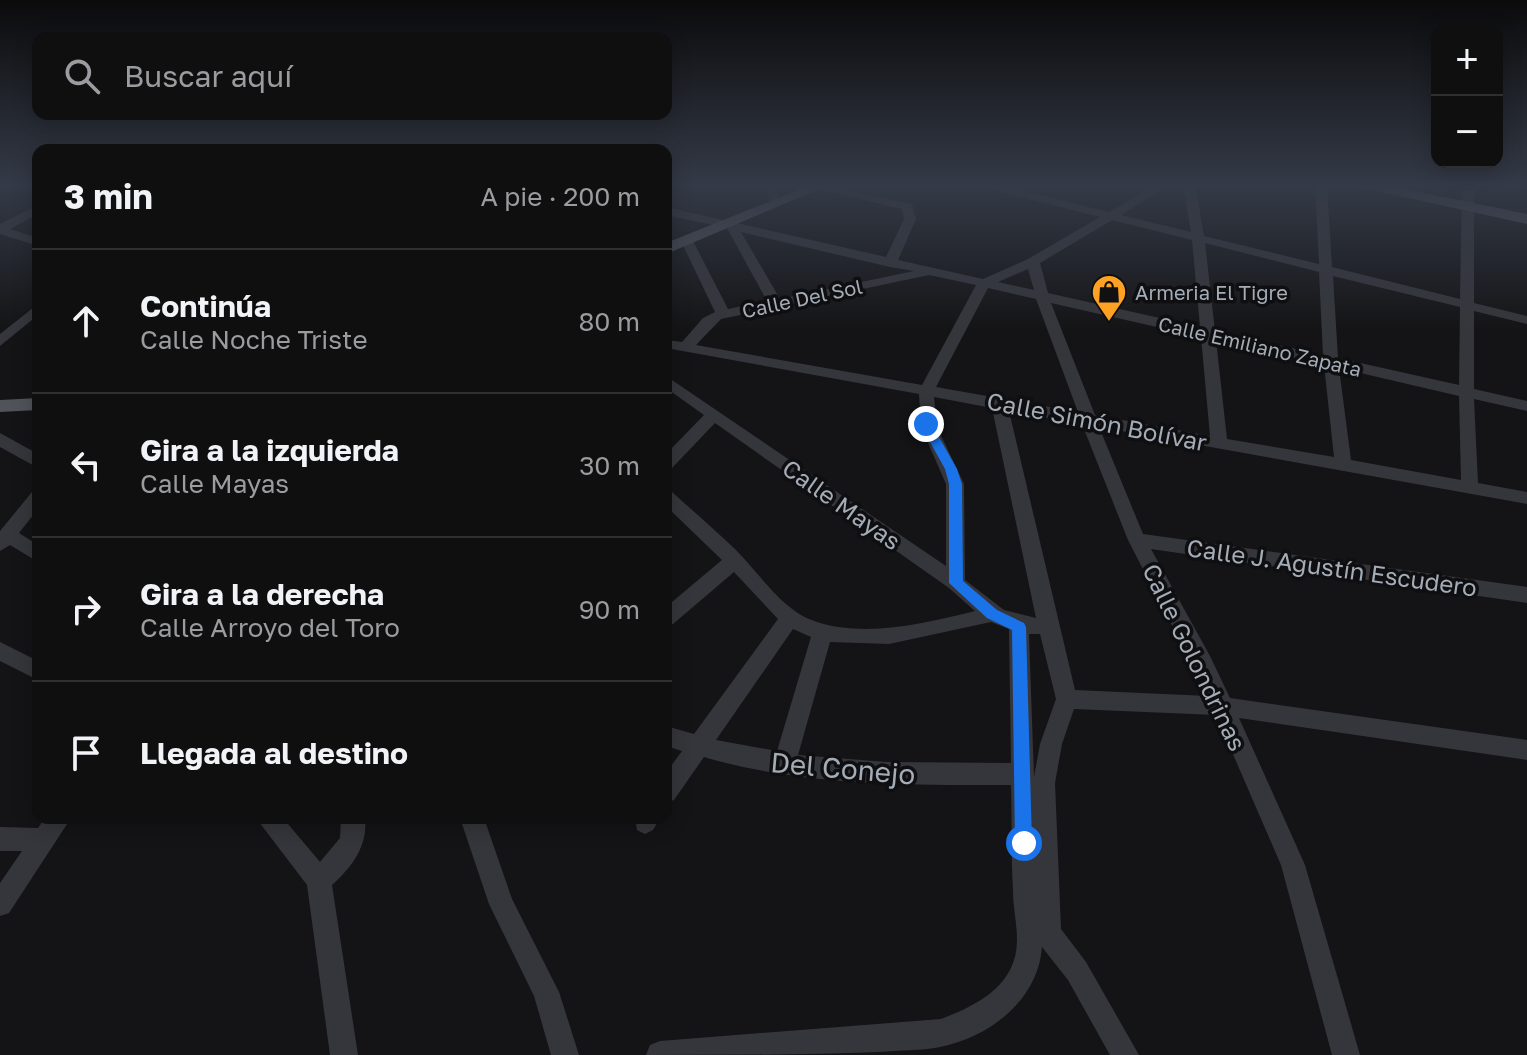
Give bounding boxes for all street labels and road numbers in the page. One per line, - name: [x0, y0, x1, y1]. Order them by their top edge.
- street label: Calle Del Sol: [740, 274, 864, 322]
- street label: Calle Emiliano Zapata: [1156, 311, 1364, 381]
- street label: Calle Simón Bolívar: [985, 385, 1209, 457]
- street label: Calle Mayas: [777, 453, 907, 555]
- street label: Calle J. Agustín Escudero: [1185, 532, 1479, 602]
- street label: Calle Golondrinas: [1137, 559, 1253, 755]
- street label: Del Conejo: [769, 745, 917, 791]

